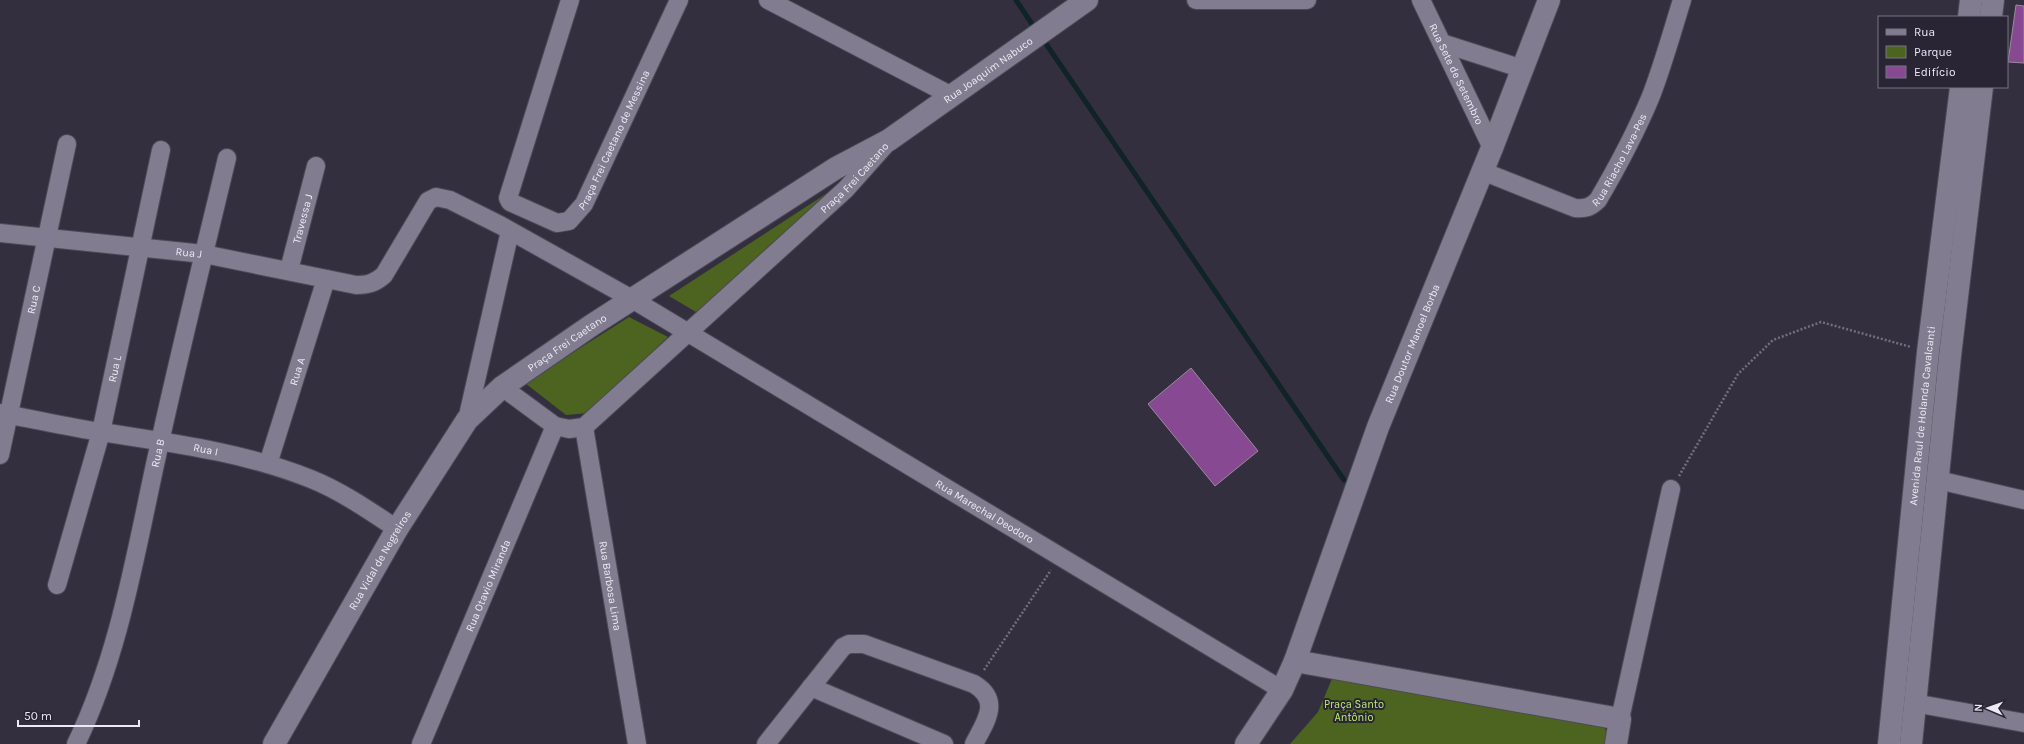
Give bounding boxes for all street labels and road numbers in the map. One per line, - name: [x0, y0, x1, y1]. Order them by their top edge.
- street label: Rua Sete de Setembro: [1426, 21, 1486, 127]
- street label: Rua Joaquim Nabuco: [941, 34, 1036, 106]
- street label: Praça Frei Caetano de Messina: [576, 68, 653, 213]
- street label: Rua Riacho Lava-Pes: [1589, 111, 1650, 210]
- street label: Praça Frei Caetano: [818, 140, 891, 216]
- street label: Travessa J: [290, 193, 315, 245]
- street label: Rua J: [175, 245, 203, 261]
- street label: Rua Doutor Manoel Borba: [1382, 282, 1443, 405]
- street label: Rua C: [25, 284, 43, 315]
- street label: Praça Frei Caetano: [525, 311, 609, 375]
- street label: Avenida Raul de Holanda Cavalcanti: [1907, 325, 1938, 506]
- street label: Rua L: [106, 353, 124, 383]
- street label: Rua A: [287, 355, 308, 387]
- street label: Rua B: [149, 437, 168, 469]
- street label: Rua I: [192, 441, 219, 459]
- street label: Rua Marechal Deodoro: [933, 477, 1036, 546]
- street label: Rua Vidal de Negreiros: [346, 508, 414, 612]
- street label: Rua Otavio Miranda: [463, 538, 513, 634]
- street label: Rua Barbosa Lima: [596, 540, 624, 632]

